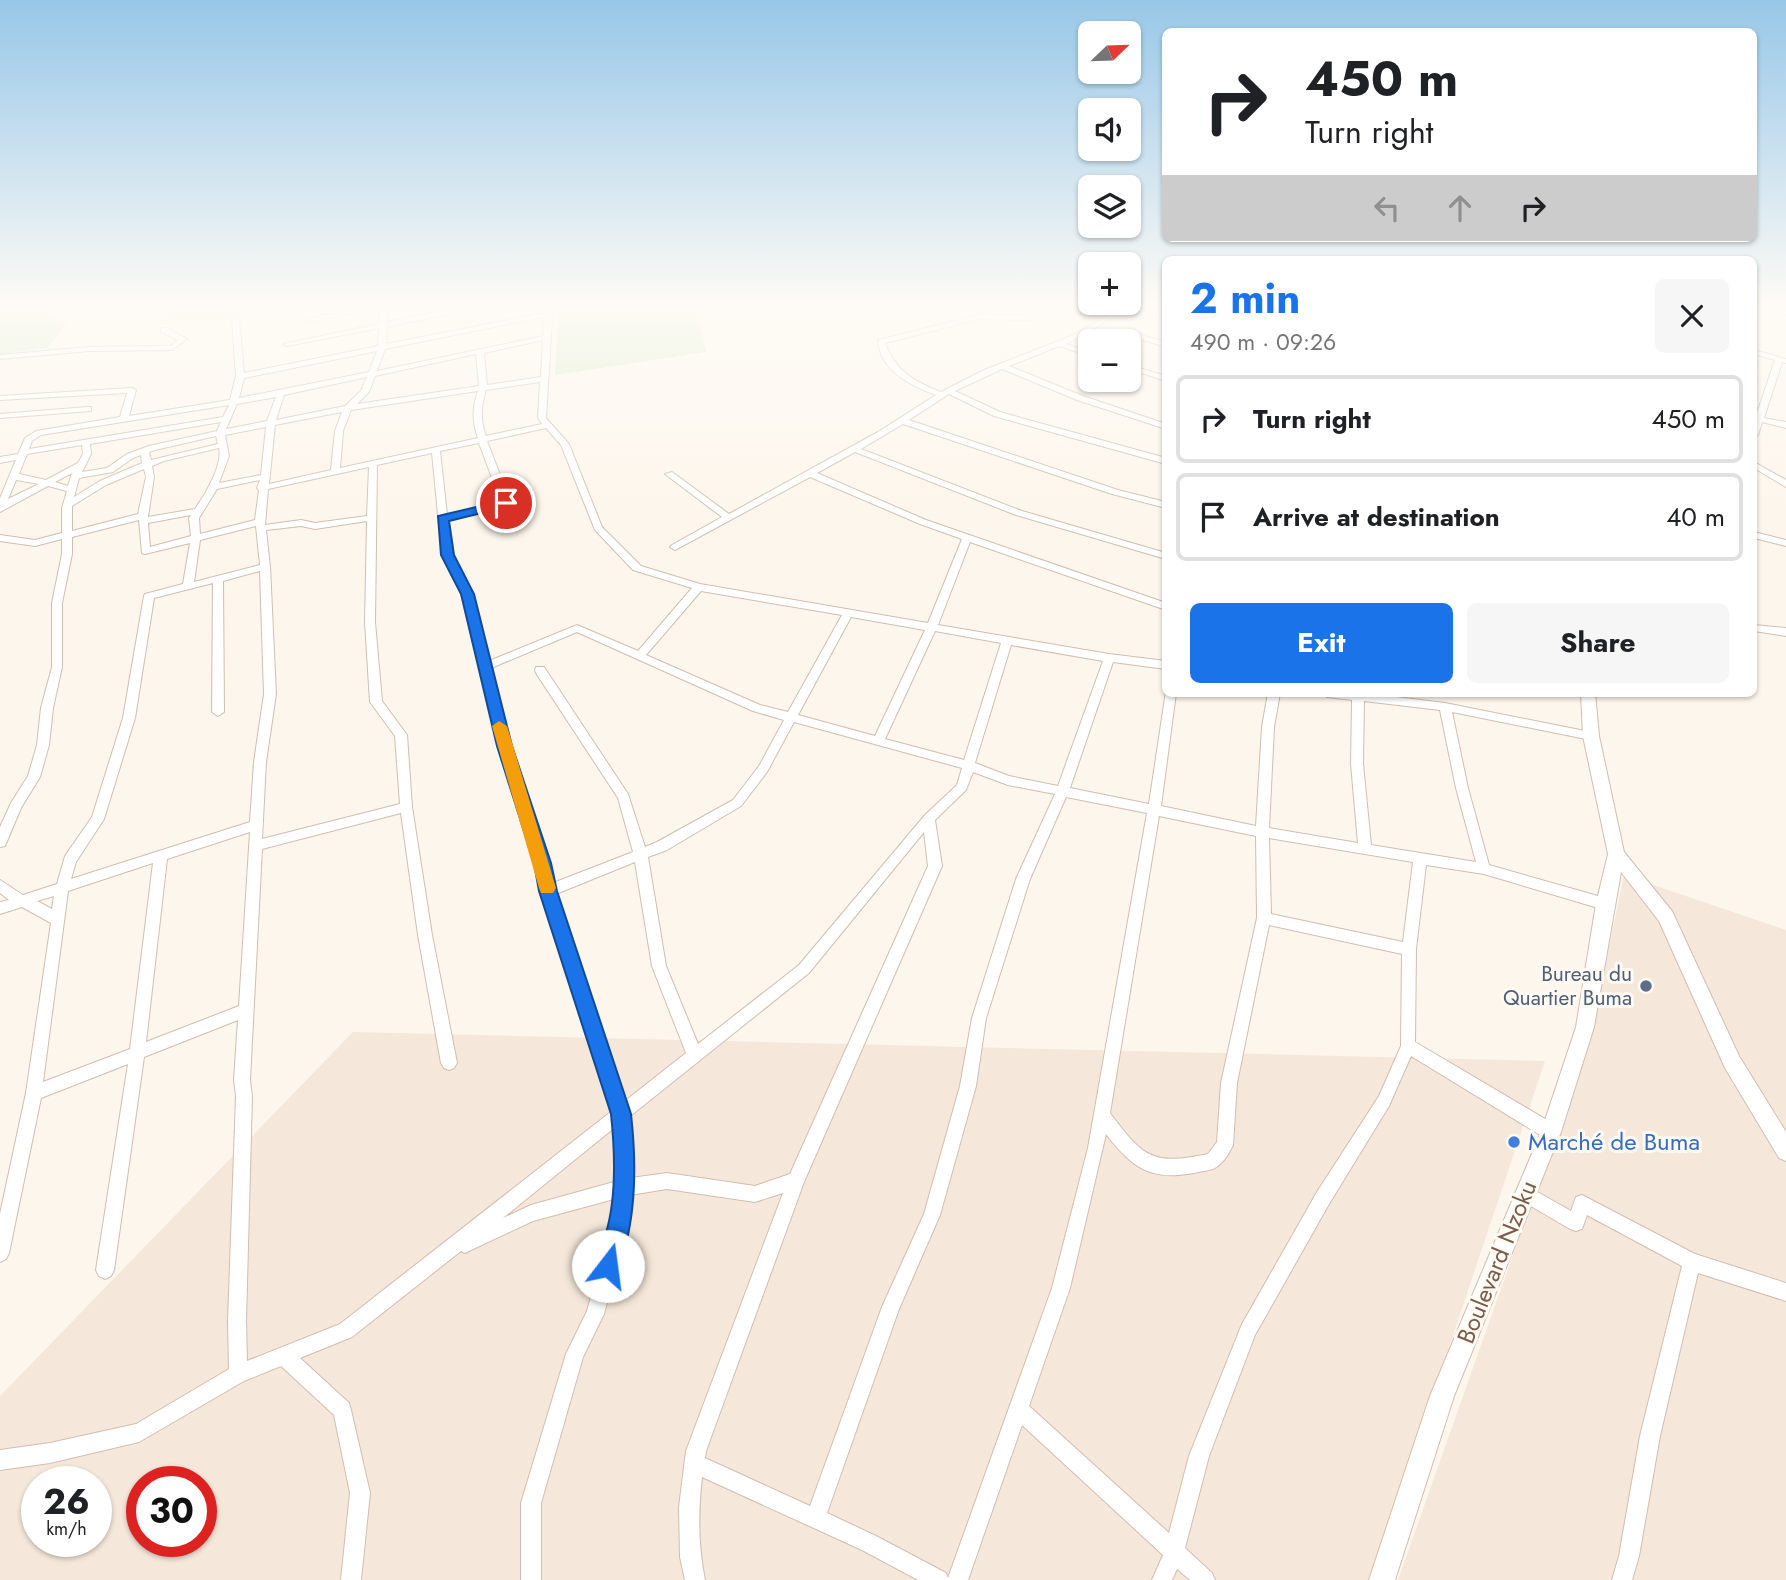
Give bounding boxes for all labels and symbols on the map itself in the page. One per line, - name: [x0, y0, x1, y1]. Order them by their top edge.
- north arrow: [1078, 21, 1141, 84]
- pin: [476, 473, 536, 533]
- place label: Bureau du Quartier Buma: [1503, 959, 1632, 1013]
- marker: Bureau du Quartier Buma: [1638, 978, 1654, 994]
- place label: Marché de Buma: [1528, 1124, 1700, 1159]
- marker: Marché de Buma: [1506, 1134, 1522, 1150]
- street label: Boulevard Nzoku: [1448, 1175, 1545, 1349]
- position arrow: [571, 1229, 645, 1303]
- speed limit sign: 30: [126, 1466, 217, 1557]

